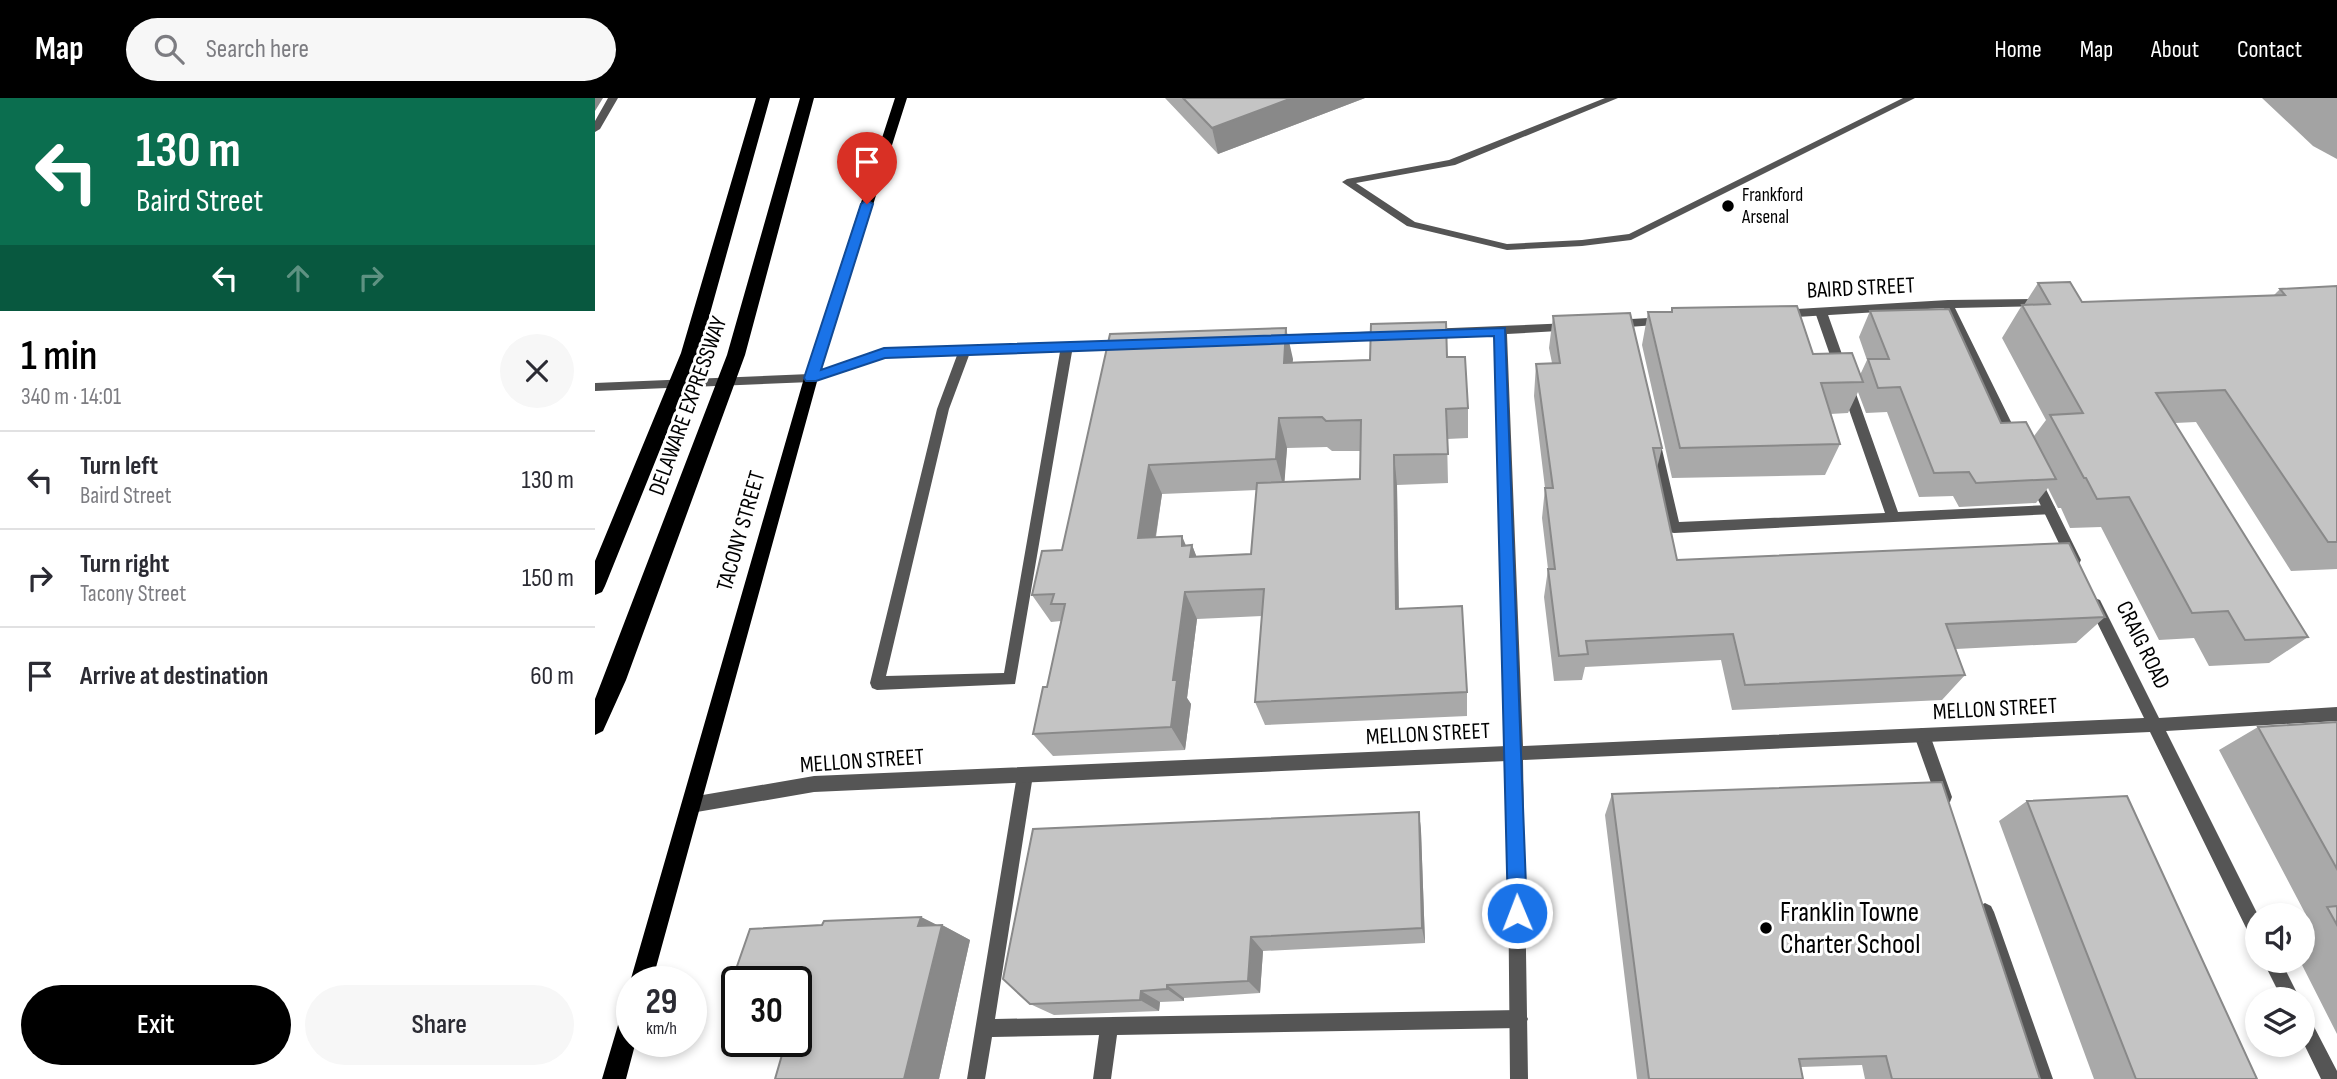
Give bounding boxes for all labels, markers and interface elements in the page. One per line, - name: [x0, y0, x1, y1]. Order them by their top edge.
- search box: [126, 18, 616, 81]
- text: Map: [35, 29, 84, 69]
- icon: search: [150, 30, 188, 68]
- text: Search here: [206, 34, 309, 65]
- text: Home: [1994, 35, 2042, 64]
- text: Map: [2080, 35, 2113, 64]
- text: About: [2151, 35, 2199, 64]
- text: Contact: [2237, 35, 2302, 64]
- text: 130 m: [136, 122, 241, 181]
- icon: left: [21, 126, 112, 217]
- pin: [837, 132, 897, 204]
- icon: arrive: [848, 143, 886, 181]
- text: Baird Street: [136, 182, 263, 221]
- place label: Frankford Arsenal: [1741, 184, 1803, 229]
- marker: Frankford Arsenal: [1720, 198, 1736, 214]
- icon: left: [206, 259, 244, 297]
- icon: ahead: [279, 259, 317, 297]
- icon: right: [352, 259, 390, 297]
- street label: BAIRD STREET: [1806, 271, 1916, 305]
- street label: DELAWARE EXPRESSWAY: [643, 312, 733, 499]
- text: 1 min: [21, 331, 97, 382]
- button: close: [500, 334, 574, 408]
- text: 340 m · 14:01: [21, 383, 121, 411]
- text: Turn left: [80, 451, 158, 482]
- icon: left: [21, 461, 59, 499]
- text: 130 m: [522, 465, 574, 496]
- street label: TACONY STREET: [711, 468, 771, 594]
- text: Baird Street: [80, 482, 171, 510]
- text: Turn right: [80, 549, 169, 580]
- icon: right: [21, 559, 59, 597]
- text: 150 m: [522, 563, 574, 594]
- text: Tacony Street: [80, 580, 186, 608]
- street label: CRAIG ROAD: [2110, 597, 2176, 693]
- icon: arrive: [21, 657, 59, 695]
- text: Arrive at destination: [80, 661, 268, 692]
- text: 60 m: [530, 661, 574, 692]
- street label: MELLON STREET: [1932, 692, 2058, 726]
- street label: MELLON STREET: [1365, 717, 1491, 751]
- street label: MELLON STREET: [799, 743, 925, 779]
- position arrow: [1480, 876, 1554, 950]
- place label: Franklin Towne Charter School: [1780, 896, 1920, 961]
- map controls: [2245, 903, 2315, 1057]
- button: sound: [2245, 903, 2315, 973]
- marker: Franklin Towne Charter School: [1758, 920, 1774, 936]
- speed limit sign: 30: [721, 966, 812, 1057]
- text: 29: [646, 981, 677, 1024]
- button: Exit: [21, 985, 291, 1065]
- button: Share: [305, 985, 574, 1065]
- button: layers: [2245, 987, 2315, 1057]
- text: km/h: [646, 1018, 677, 1039]

